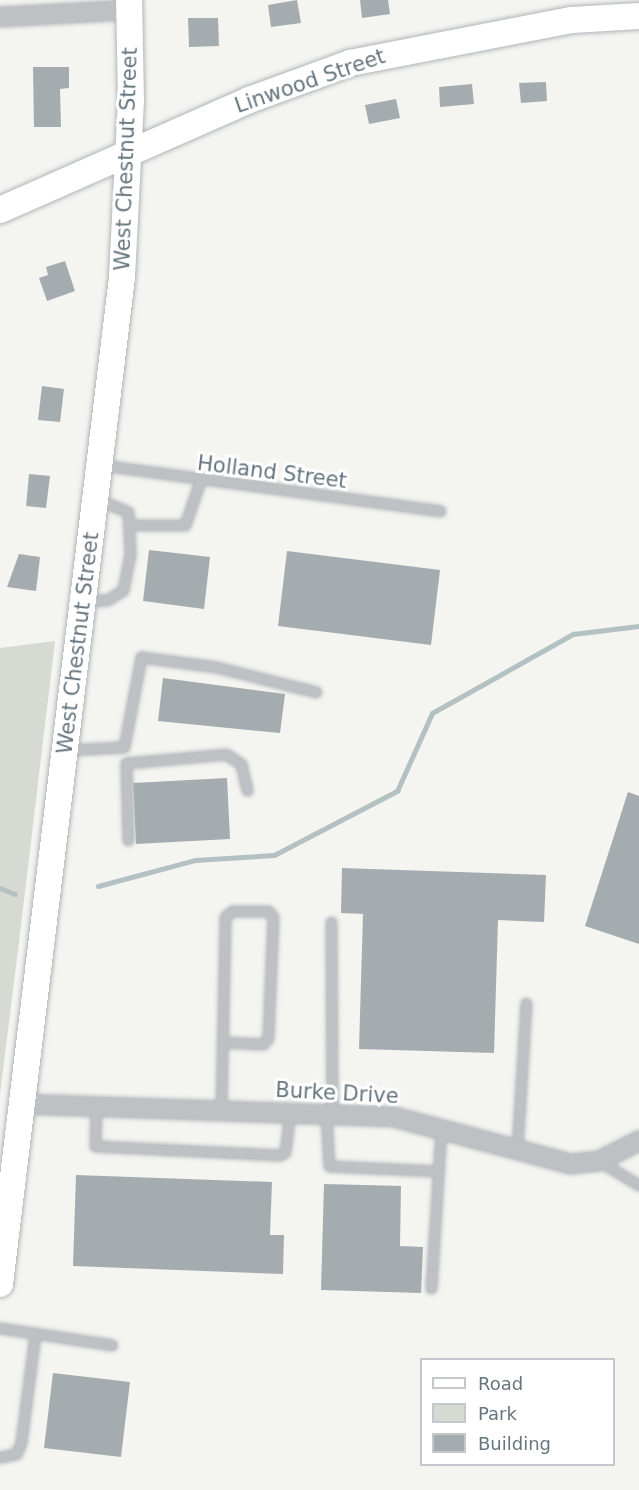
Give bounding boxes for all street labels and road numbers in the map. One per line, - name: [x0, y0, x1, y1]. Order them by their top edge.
- street label: Linwood Street: [231, 43, 389, 119]
- street label: West Chestnut Street: [110, 47, 142, 271]
- street label: Holland Street: [196, 450, 348, 494]
- street label: West Chestnut Street: [52, 530, 104, 756]
- street label: Burke Drive: [275, 1077, 399, 1109]

